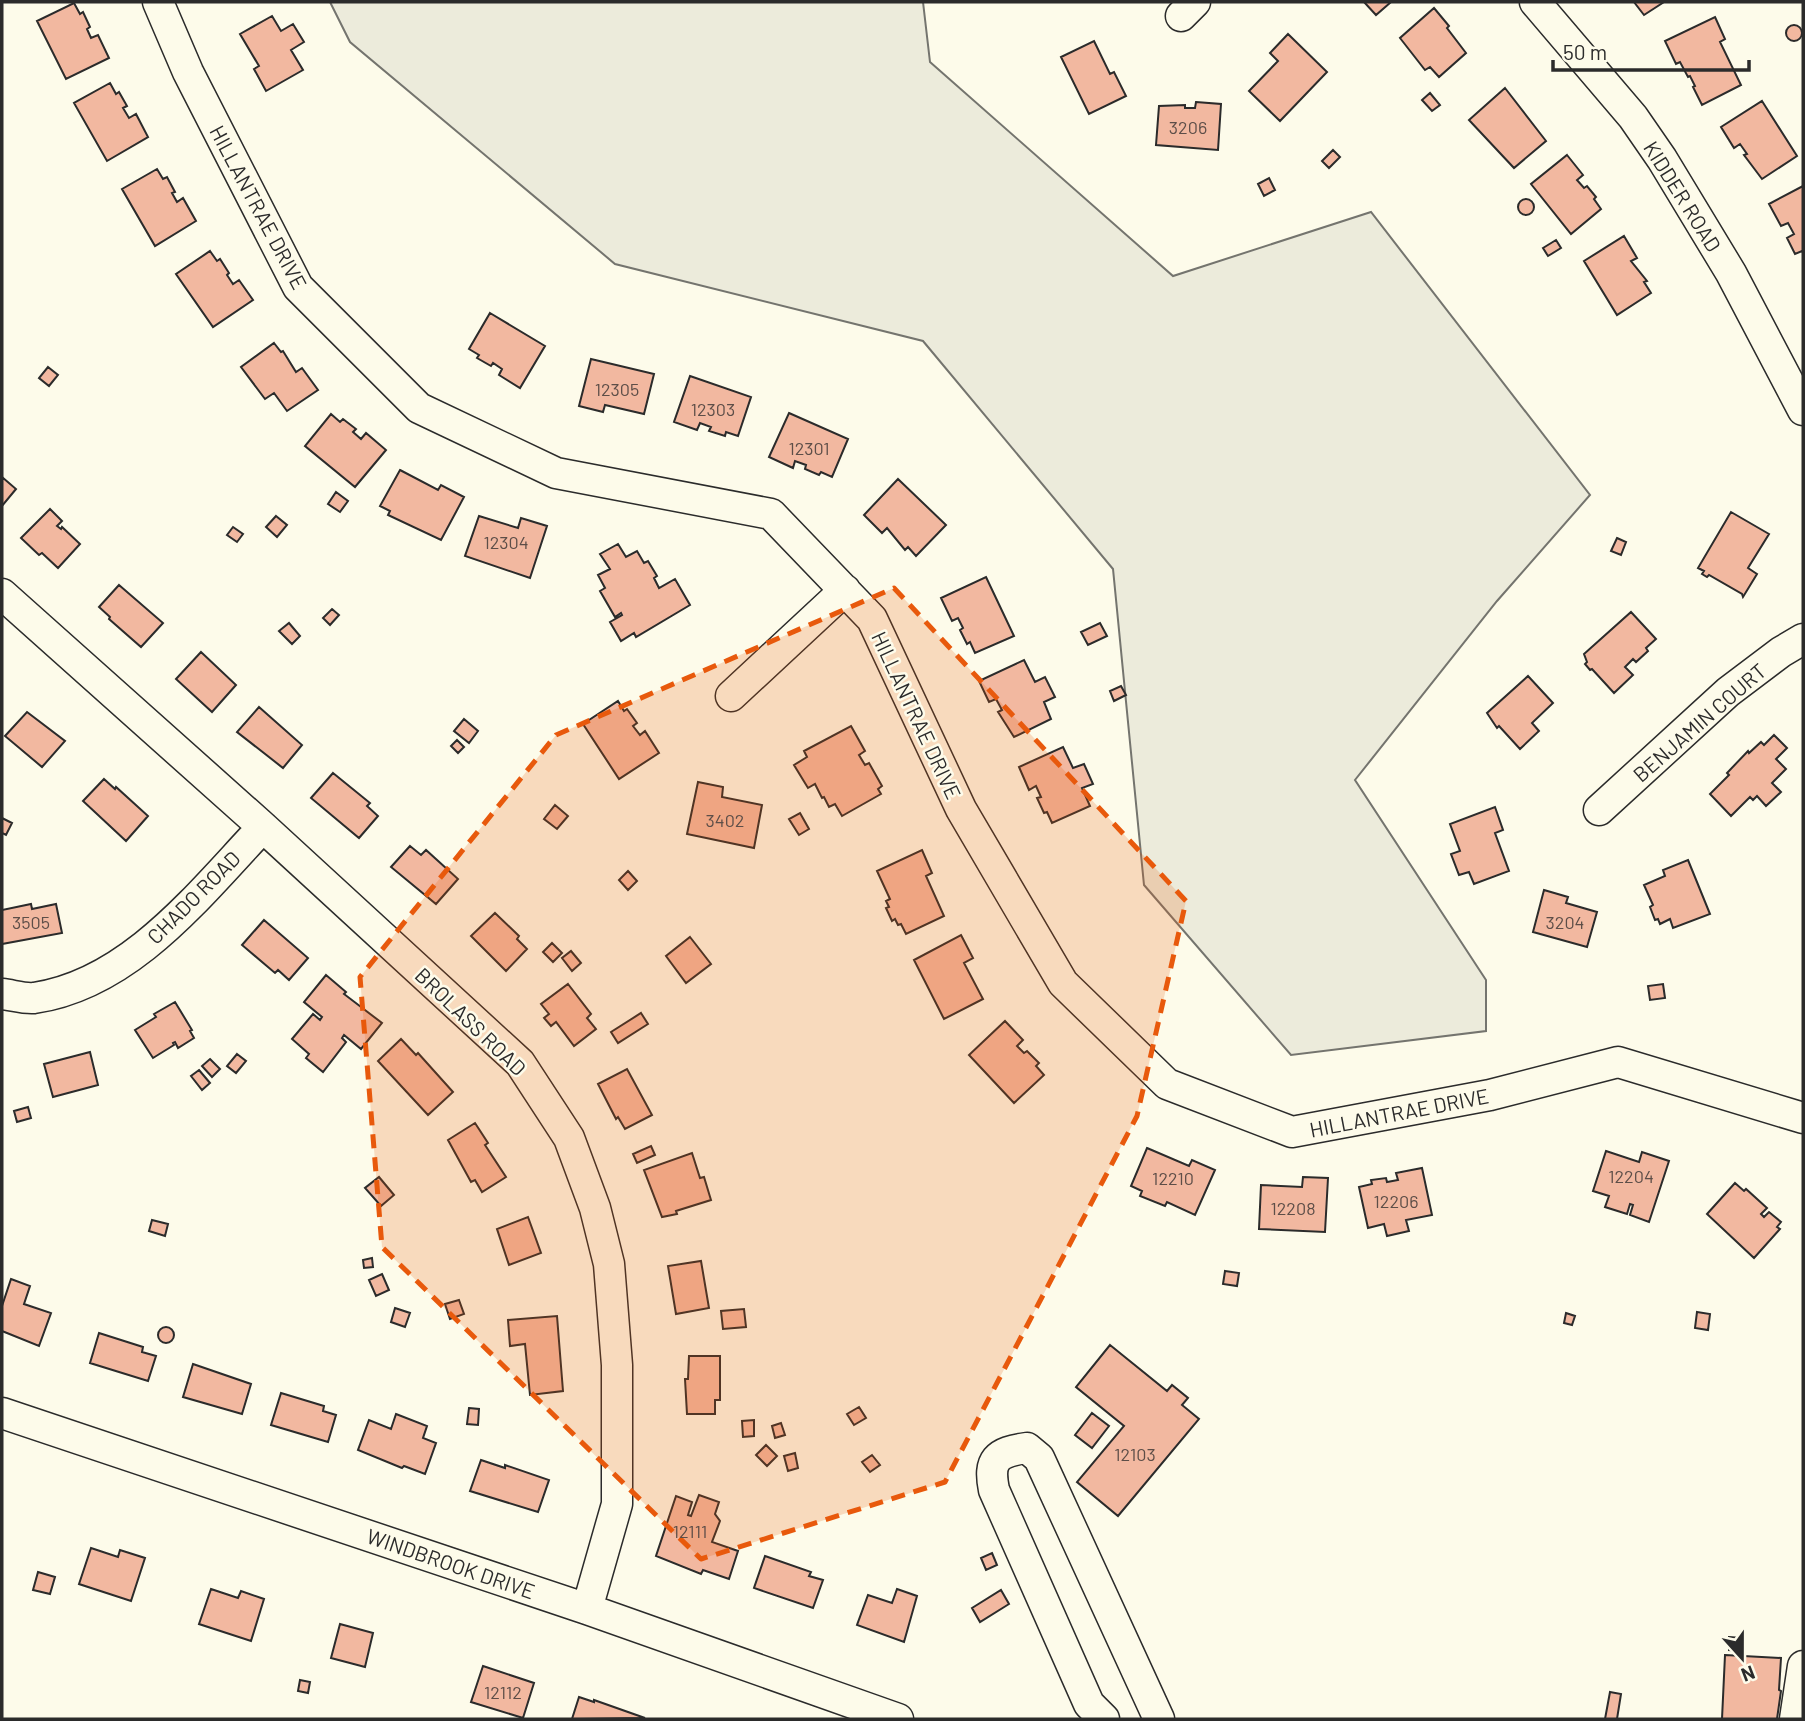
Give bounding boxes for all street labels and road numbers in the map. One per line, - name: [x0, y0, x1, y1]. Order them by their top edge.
- street label: HILLANTRAE DRIVE: [205, 121, 313, 293]
- street label: KIDDER ROAD: [1639, 136, 1727, 256]
- street label: HILLANTRAE DRIVE: [867, 627, 967, 803]
- street label: BENJAMIN COURT: [1627, 657, 1771, 786]
- street label: CHADO ROAD: [141, 845, 245, 949]
- street label: BROLASS ROAD: [410, 962, 532, 1080]
- street label: HILLANTRAE DRIVE: [1307, 1082, 1491, 1142]
- street label: WINDBROOK DRIVE: [364, 1523, 538, 1603]

